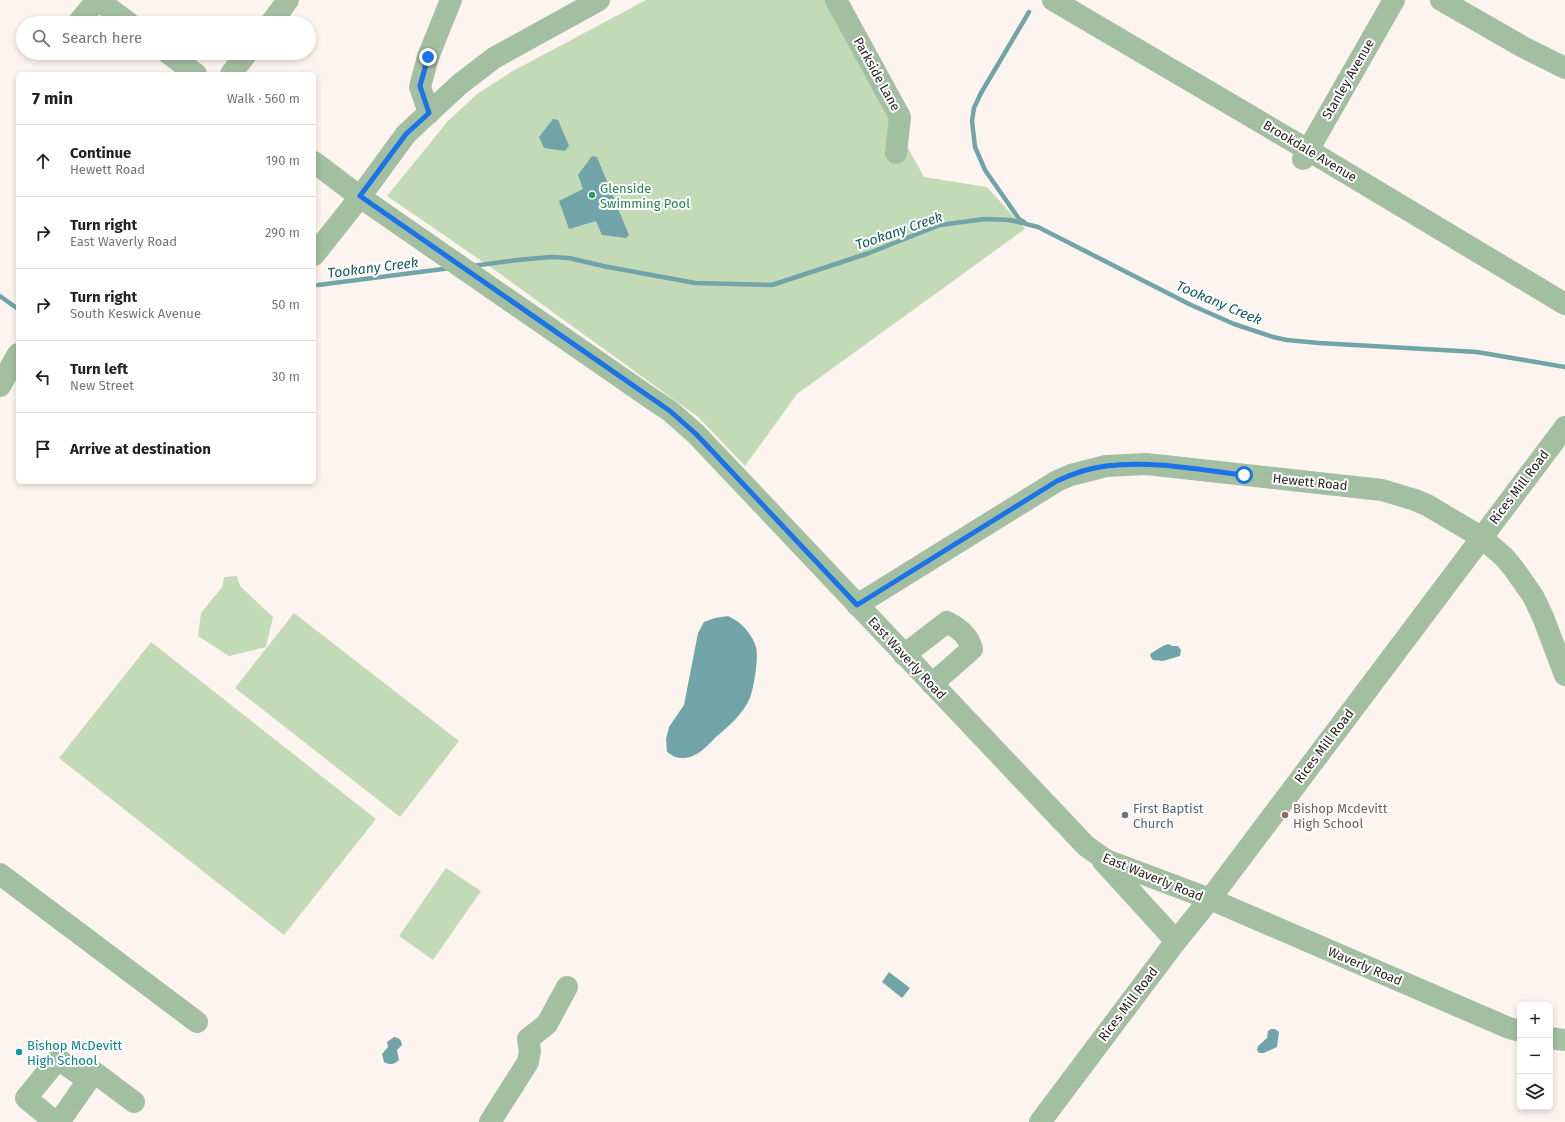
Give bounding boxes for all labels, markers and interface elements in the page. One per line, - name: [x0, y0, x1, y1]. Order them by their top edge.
- search box: [16, 16, 316, 60]
- icon: search: [30, 27, 52, 49]
- text: Search here: [62, 29, 142, 47]
- street label: Parkside Lane: [851, 35, 903, 113]
- street label: Stanley Avenue: [1319, 36, 1377, 122]
- route end: [419, 48, 437, 66]
- text: 7 min: [32, 88, 73, 109]
- text: Walk · 560 m: [227, 91, 300, 106]
- street label: Brookdale Avenue: [1261, 117, 1359, 185]
- text: Continue: [70, 144, 131, 162]
- icon: ahead: [32, 150, 54, 172]
- text: 190 m: [266, 153, 300, 168]
- text: Hewett Road: [70, 162, 145, 177]
- place label: Glenside Swimming Pool: [600, 181, 690, 211]
- marker: Glenside Swimming Pool: [587, 190, 597, 200]
- water label: Tookany Creek: [853, 208, 945, 254]
- text: Turn right: [70, 216, 137, 234]
- icon: right: [32, 222, 54, 244]
- text: 290 m: [265, 225, 300, 240]
- text: East Waverly Road: [70, 234, 177, 249]
- water label: Tookany Creek: [327, 254, 420, 282]
- water label: Tookany Creek: [1174, 277, 1265, 329]
- text: Turn right: [70, 288, 137, 306]
- icon: right: [32, 294, 54, 316]
- text: 50 m: [272, 297, 300, 312]
- text: South Keswick Avenue: [70, 306, 201, 321]
- text: Turn left: [70, 360, 128, 378]
- icon: left: [32, 366, 54, 388]
- text: 30 m: [272, 369, 300, 384]
- text: New Street: [70, 378, 134, 393]
- icon: arrive: [32, 438, 54, 460]
- text: Arrive at destination: [70, 440, 211, 458]
- street label: Rices Mill Road: [1486, 447, 1552, 527]
- route start: [1235, 466, 1253, 484]
- street label: Hewett Road: [1272, 471, 1348, 493]
- street label: East Waverly Road: [865, 614, 949, 702]
- street label: Rices Mill Road: [1291, 706, 1357, 786]
- place label: First Baptist Church: [1133, 801, 1204, 831]
- place label: Bishop Mcdevitt High School: [1293, 801, 1388, 831]
- marker: First Baptist Church: [1120, 810, 1130, 820]
- marker: Bishop Mcdevitt High School: [1280, 810, 1290, 820]
- street label: East Waverly Road: [1101, 850, 1205, 904]
- street label: Waverly Road: [1326, 944, 1404, 988]
- street label: Rices Mill Road: [1095, 964, 1161, 1044]
- map controls: [1517, 1002, 1553, 1110]
- button: +: [1517, 1002, 1553, 1038]
- place label: Bishop McDevitt High School: [27, 1038, 123, 1068]
- button: −: [1517, 1038, 1553, 1074]
- marker: Bishop McDevitt High School: [14, 1047, 24, 1057]
- button: layers: [1517, 1074, 1553, 1110]

